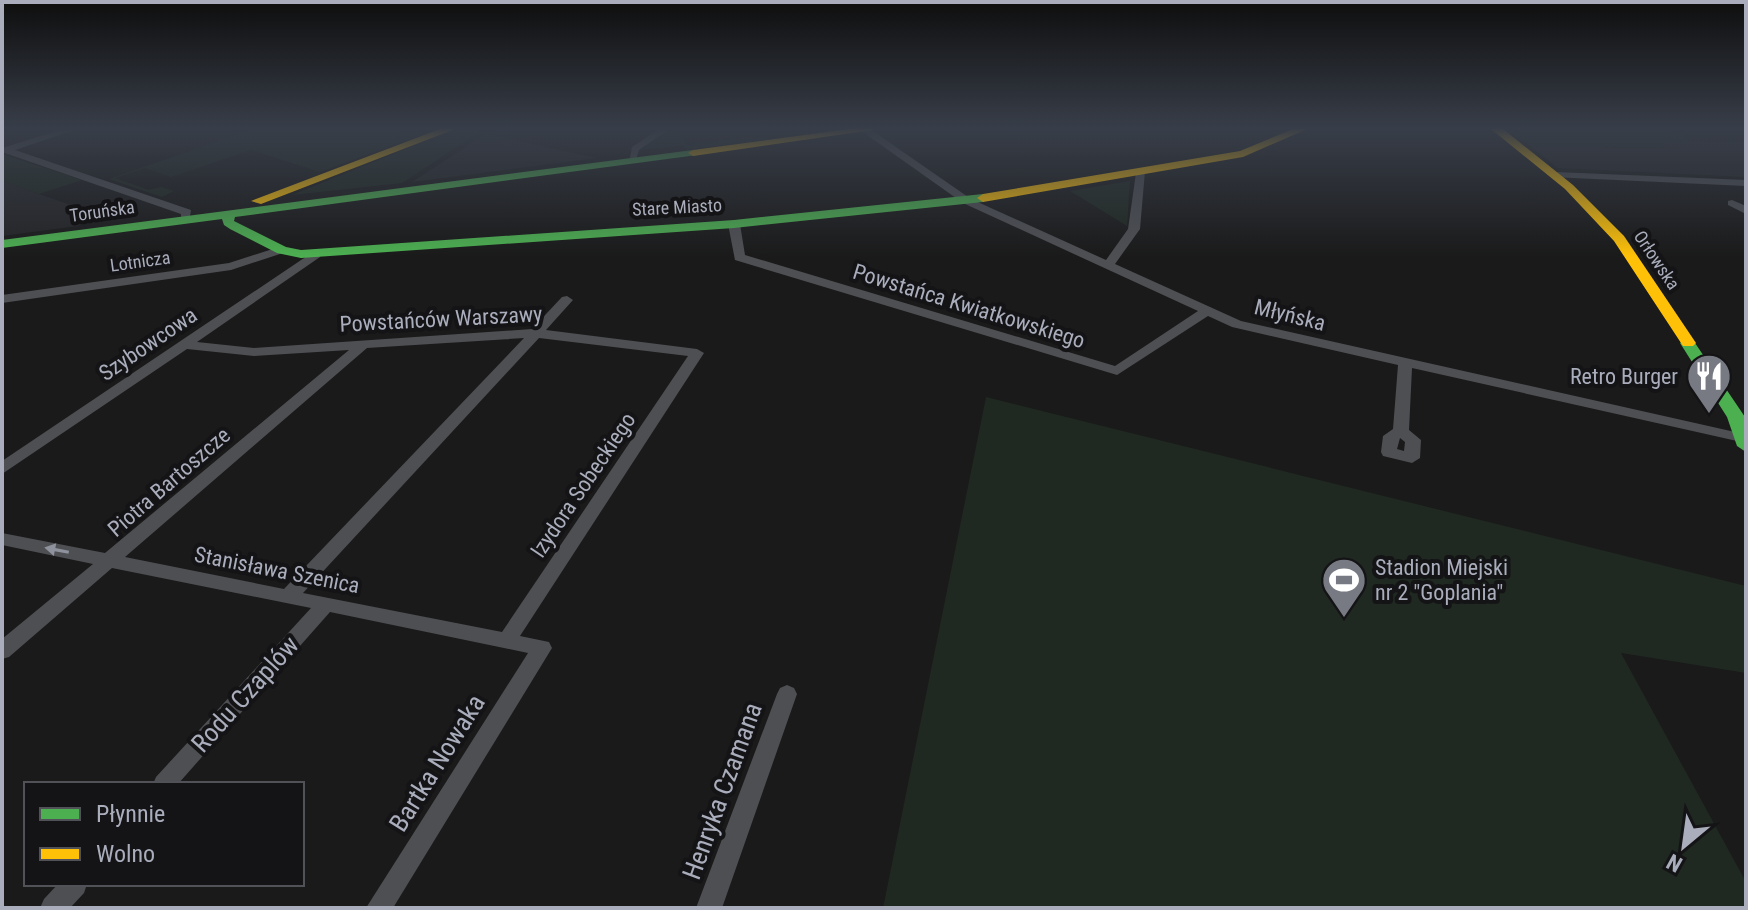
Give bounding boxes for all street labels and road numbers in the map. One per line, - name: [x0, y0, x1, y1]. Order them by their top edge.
- street label: Stare Miasto: [632, 194, 722, 220]
- street label: Toruńska: [68, 196, 136, 226]
- street label: Orłowska: [1630, 227, 1684, 293]
- street label: Lotnicza: [109, 246, 171, 276]
- street label: Powstańca Kwiatkowskiego: [850, 259, 1088, 353]
- street label: Młyńska: [1252, 294, 1328, 336]
- street label: Powstańców Warszawy: [339, 301, 543, 337]
- street label: Szybowcowa: [94, 302, 202, 386]
- street label: Izydora Sobeckiego: [525, 408, 641, 562]
- street label: Piotra Bartoszcze: [103, 422, 235, 542]
- street label: Stanisława Szenica: [192, 542, 362, 598]
- street label: Rodu Czaplów: [185, 630, 305, 758]
- street label: Bartka Nowaka: [383, 689, 491, 837]
- street label: Henryka Czamana: [676, 699, 768, 883]

